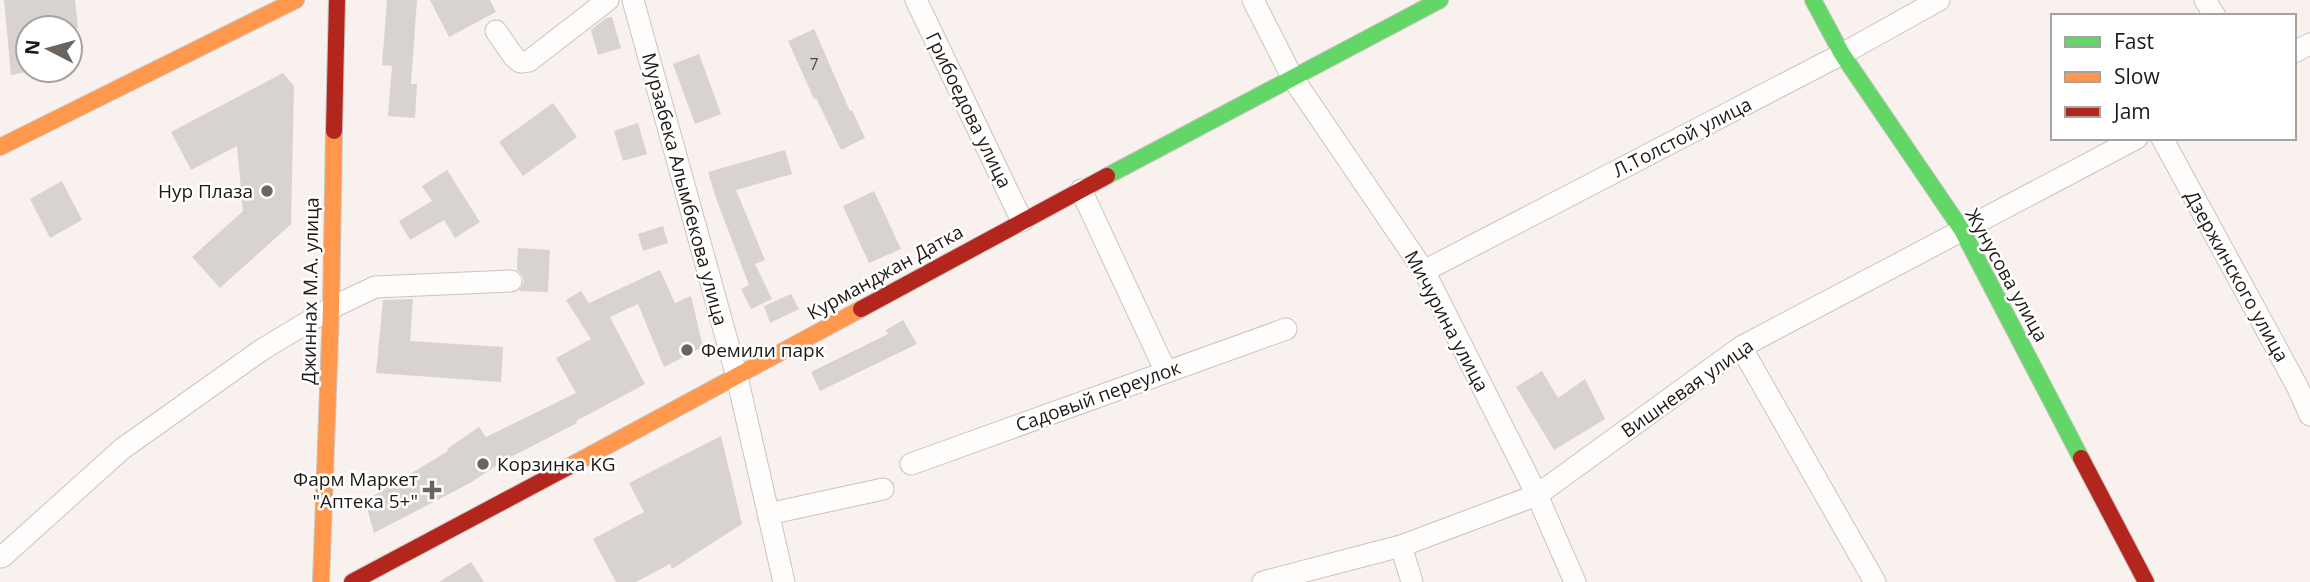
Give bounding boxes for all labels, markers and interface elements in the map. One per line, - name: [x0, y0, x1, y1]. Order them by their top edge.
- north arrow: [14, 14, 84, 84]
- legend: [2051, 14, 2296, 140]
- text: Fast: [2114, 27, 2154, 55]
- street label: Грибоедова улица: [920, 28, 1018, 192]
- text: N: [18, 38, 46, 56]
- street label: Мурзабека Алымбекова улица: [636, 50, 734, 328]
- house number: 7: [809, 53, 819, 75]
- text: Slow: [2114, 62, 2160, 90]
- street label: Л.Толстой улица: [1608, 91, 1756, 183]
- text: Jam: [2112, 97, 2151, 125]
- place label: Нур Плаза: [158, 178, 253, 204]
- marker: Нур Плаза: [259, 183, 275, 199]
- street label: Дзержинского улица: [2179, 186, 2295, 366]
- street label: Джиннах М.А. улица: [295, 197, 325, 385]
- street label: Жунусова улица: [1960, 204, 2054, 346]
- street label: Курманджан Датка: [802, 218, 968, 326]
- street label: Мичурина улица: [1399, 246, 1495, 396]
- street label: Вишневая улица: [1616, 333, 1758, 443]
- place label: Фемили парк: [701, 337, 825, 363]
- marker: Фемили парк: [679, 342, 695, 358]
- street label: Садовый переулок: [1012, 354, 1184, 438]
- place label: Корзинка KG: [497, 451, 616, 477]
- marker: Корзинка KG: [475, 456, 491, 472]
- place label: Фарм Маркет "Аптека 5+": [293, 466, 418, 514]
- marker: Фарм Маркет "Аптека 5+": [424, 482, 440, 498]

